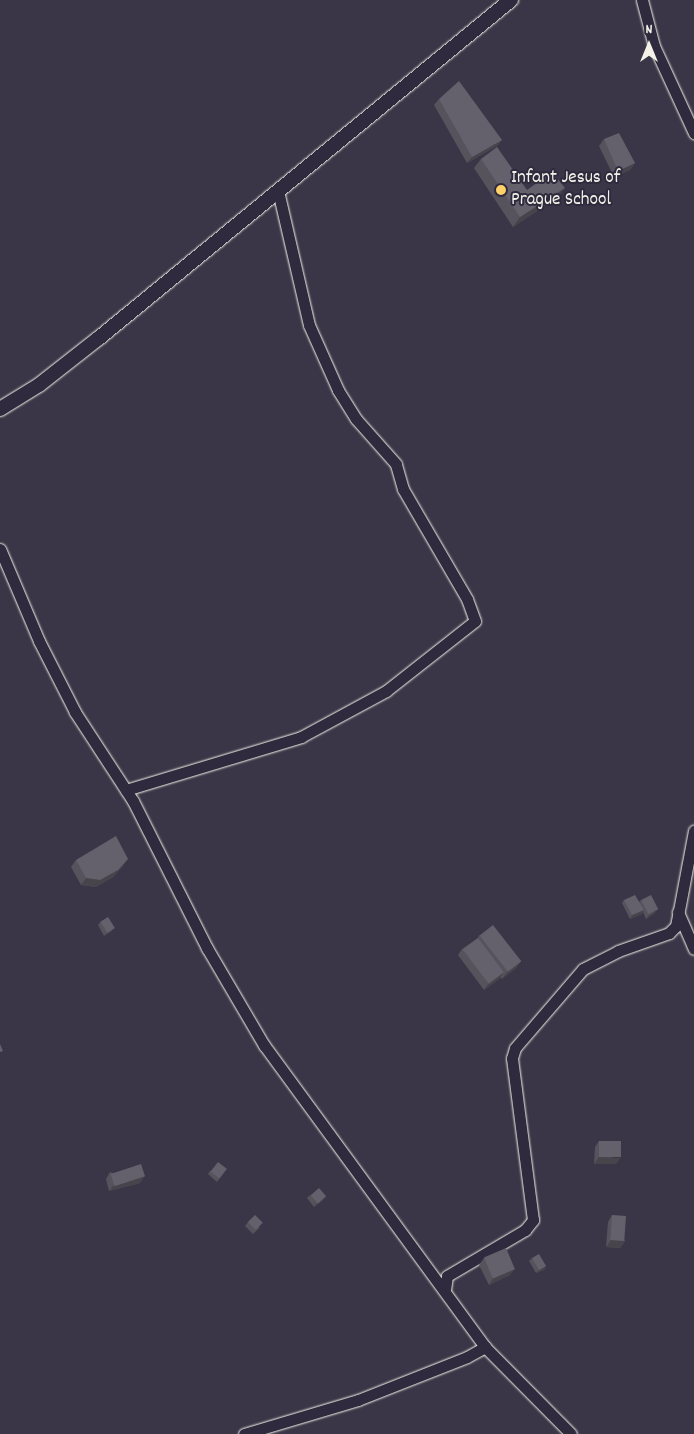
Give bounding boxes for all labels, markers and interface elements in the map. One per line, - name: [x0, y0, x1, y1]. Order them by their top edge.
- north arrow: [624, 20, 674, 70]
- text: N: [646, 20, 652, 40]
- place label: Infant Jesus of Prague School: [511, 168, 620, 212]
- marker: Infant Jesus of Prague School: [495, 184, 507, 196]

